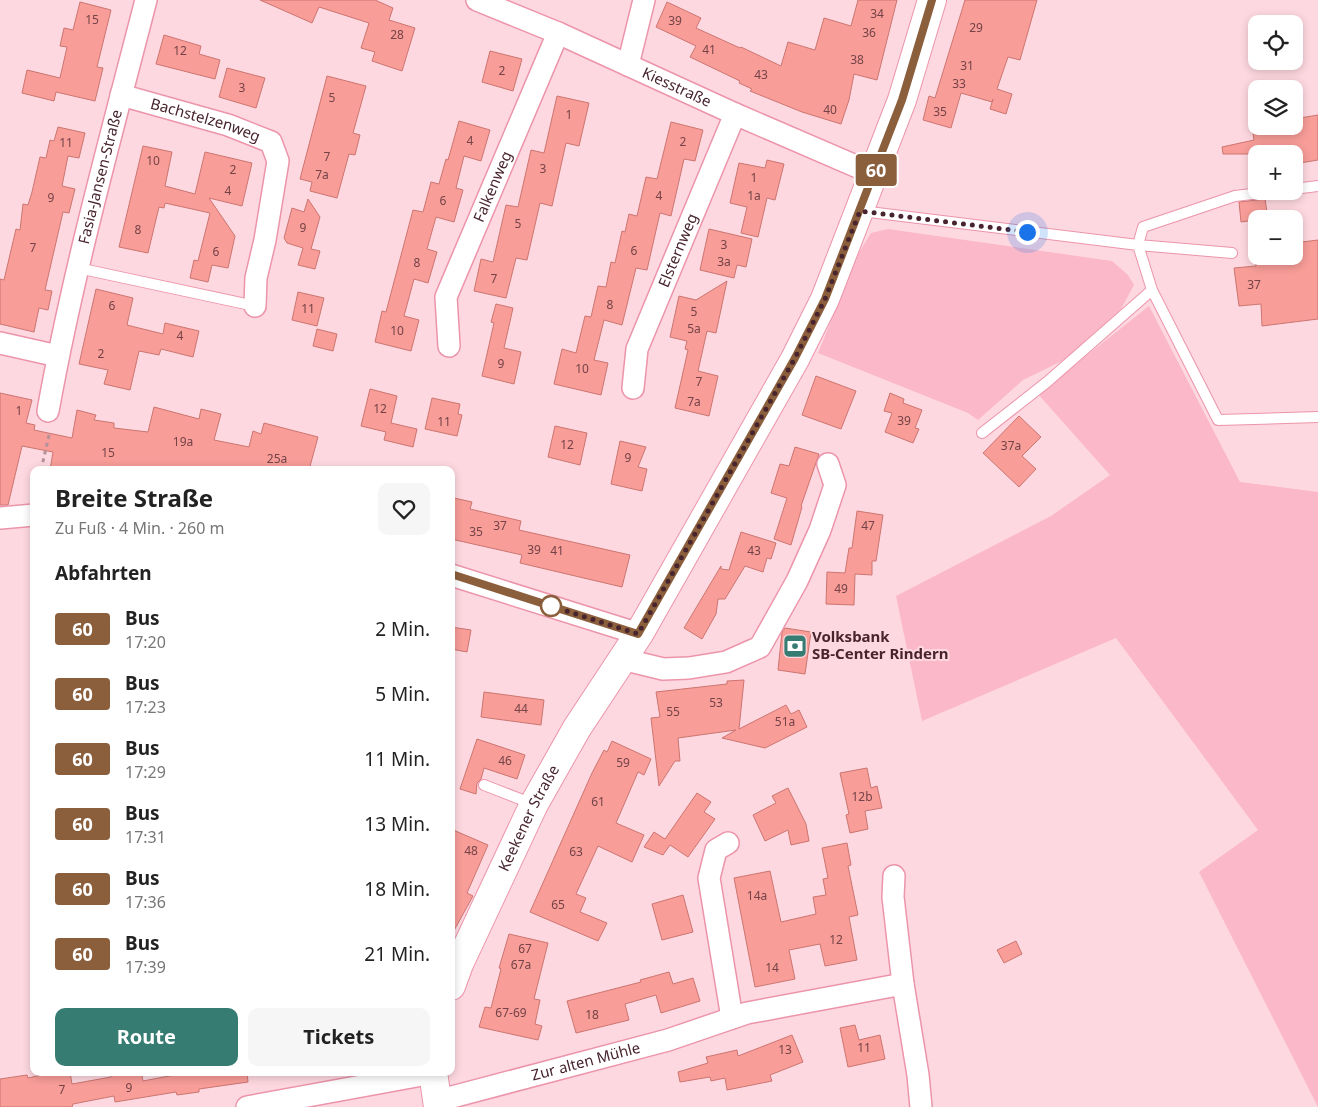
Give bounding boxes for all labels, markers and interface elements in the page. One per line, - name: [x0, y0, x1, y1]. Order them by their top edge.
- house number: 34: [870, 5, 884, 22]
- house number: 15: [85, 11, 99, 28]
- house number: 39: [668, 12, 682, 29]
- map controls: [1248, 15, 1303, 265]
- button: locate: [1248, 15, 1303, 70]
- house number: 29: [969, 19, 983, 36]
- house number: 36: [862, 24, 876, 41]
- house number: 28: [390, 26, 404, 43]
- house number: 41: [702, 41, 716, 58]
- house number: 12: [173, 42, 187, 59]
- house number: 38: [850, 51, 864, 68]
- house number: 31: [960, 57, 974, 74]
- house number: 2: [499, 62, 506, 79]
- street label: Kiesstraße: [639, 62, 715, 111]
- house number: 43: [754, 66, 768, 83]
- house number: 33: [952, 75, 966, 92]
- house number: 3: [239, 79, 246, 96]
- button: layers: [1248, 80, 1303, 135]
- house number: 5: [329, 89, 336, 106]
- street label: Bachstelzenweg: [148, 93, 264, 146]
- house number: 40: [823, 101, 837, 118]
- house number: 35: [933, 103, 947, 120]
- house number: 1: [566, 106, 572, 123]
- street label: Fasia-Jansen-Straße: [73, 107, 126, 246]
- house number: 4: [467, 132, 474, 149]
- house number: 2: [680, 133, 687, 150]
- house number: 11: [59, 134, 73, 151]
- button: +: [1248, 145, 1303, 200]
- house number: 7: [324, 148, 331, 165]
- street label: Falkenweg: [468, 148, 516, 225]
- house number: 10: [146, 152, 160, 169]
- line badge: 60: [854, 154, 898, 186]
- text: 60: [866, 158, 886, 182]
- house number: 3: [540, 160, 547, 177]
- house number: 2: [230, 161, 237, 178]
- house number: 7a: [315, 166, 329, 183]
- house number: 1: [751, 169, 757, 186]
- house number: 4: [225, 182, 232, 199]
- house number: 4: [656, 187, 663, 204]
- house number: 1a: [747, 187, 761, 204]
- house number: 9: [48, 189, 55, 206]
- house number: 6: [440, 192, 447, 209]
- street label: Elsternweg: [653, 210, 701, 290]
- button: −: [1248, 210, 1303, 265]
- house number: 5: [515, 215, 522, 232]
- house number: 9: [300, 219, 307, 236]
- your location: [1015, 220, 1040, 245]
- house number: 8: [135, 221, 142, 238]
- house number: 3: [721, 236, 728, 253]
- house number: 7: [30, 239, 37, 256]
- house number: 6: [631, 242, 638, 259]
- house number: 6: [213, 243, 220, 260]
- house number: 3a: [717, 253, 731, 270]
- house number: 8: [414, 254, 421, 271]
- house number: 7: [491, 270, 498, 287]
- house number: 37: [1247, 276, 1261, 293]
- house number: 8: [607, 296, 614, 313]
- house number: 6: [109, 297, 116, 314]
- house number: 11: [301, 300, 315, 317]
- house number: 5: [691, 303, 698, 320]
- house number: 5a: [687, 320, 701, 337]
- house number: 10: [390, 322, 404, 339]
- house number: 4: [177, 327, 184, 344]
- house number: 2: [98, 345, 105, 362]
- house number: 9: [498, 355, 505, 372]
- house number: 10: [575, 360, 589, 377]
- house number: 7: [696, 373, 703, 390]
- house number: 7a: [687, 393, 701, 410]
- house number: 12: [373, 400, 387, 417]
- house number: 1: [16, 402, 22, 419]
- house number: 39: [897, 412, 911, 429]
- house number: 11: [437, 413, 451, 430]
- house number: 19a: [173, 433, 193, 450]
- house number: 12: [560, 436, 574, 453]
- house number: 37a: [1001, 437, 1021, 454]
- house number: 15: [101, 444, 115, 461]
- house number: 9: [625, 449, 632, 466]
- house number: 25a: [267, 450, 287, 467]
- text: Breite Straße: [55, 481, 213, 514]
- button: heart: [378, 483, 430, 535]
- text: Zu Fuß · 4 Min. · 260 m: [55, 517, 224, 539]
- house number: 37: [493, 517, 507, 534]
- house number: 47: [861, 517, 875, 534]
- house number: 35: [469, 523, 483, 540]
- house number: 39: [527, 541, 541, 558]
- house number: 41: [550, 542, 564, 559]
- house number: 43: [747, 542, 761, 559]
- text: Abfahrten: [55, 560, 152, 586]
- house number: 49: [834, 580, 848, 597]
- unlabelled marker: [540, 595, 562, 617]
- text: Bus: [125, 605, 160, 631]
- text: 2 Min.: [375, 616, 430, 642]
- text: 60: [72, 617, 93, 641]
- place label: Volksbank SB-Center Rindern: [812, 626, 948, 663]
- text: 17:20: [125, 631, 166, 653]
- bank icon: Volksbank SB-Center Rindern: [782, 633, 808, 659]
- text: Bus: [125, 670, 160, 696]
- text: 5 Min.: [375, 681, 430, 707]
- text: 60: [72, 682, 93, 706]
- house number: 53: [709, 694, 723, 711]
- text: 17:23: [125, 696, 166, 718]
- house number: 44: [514, 700, 528, 717]
- house number: 55: [666, 703, 680, 720]
- house number: 51a: [775, 713, 795, 730]
- text: Bus: [125, 735, 160, 761]
- text: 11 Min.: [364, 746, 430, 772]
- text: 60: [72, 747, 93, 771]
- house number: 46: [498, 752, 512, 769]
- house number: 59: [616, 754, 630, 771]
- text: 17:29: [125, 761, 166, 783]
- street label: Keekener Straße: [493, 761, 563, 874]
- house number: 12b: [851, 788, 873, 805]
- house number: 61: [591, 793, 605, 810]
- text: Bus: [125, 800, 160, 826]
- text: 13 Min.: [364, 811, 430, 837]
- text: 60: [72, 812, 93, 836]
- text: 17:31: [125, 826, 166, 848]
- house number: 48: [464, 842, 478, 859]
- house number: 63: [569, 843, 583, 860]
- text: Bus: [125, 865, 160, 891]
- text: 18 Min.: [364, 876, 430, 902]
- text: 60: [72, 877, 93, 901]
- house number: 14a: [747, 887, 767, 904]
- text: 17:36: [125, 891, 166, 913]
- house number: 65: [551, 896, 565, 913]
- text: Bus: [125, 930, 160, 956]
- house number: 12: [829, 931, 843, 948]
- house number: 67: [518, 940, 532, 957]
- text: 21 Min.: [364, 941, 430, 967]
- text: 60: [72, 942, 93, 966]
- text: 17:39: [125, 956, 166, 978]
- house number: 67a: [511, 956, 531, 973]
- house number: 14: [765, 959, 779, 976]
- house number: 67-69: [495, 1004, 527, 1021]
- house number: 18: [585, 1006, 599, 1023]
- button: Route: [55, 1008, 238, 1066]
- button: Tickets: [248, 1008, 430, 1066]
- street label: Zur alten Mühle: [529, 1037, 642, 1085]
- house number: 11: [857, 1039, 871, 1056]
- house number: 13: [778, 1041, 792, 1058]
- house number: 9: [126, 1079, 133, 1096]
- house number: 7: [59, 1081, 66, 1098]

